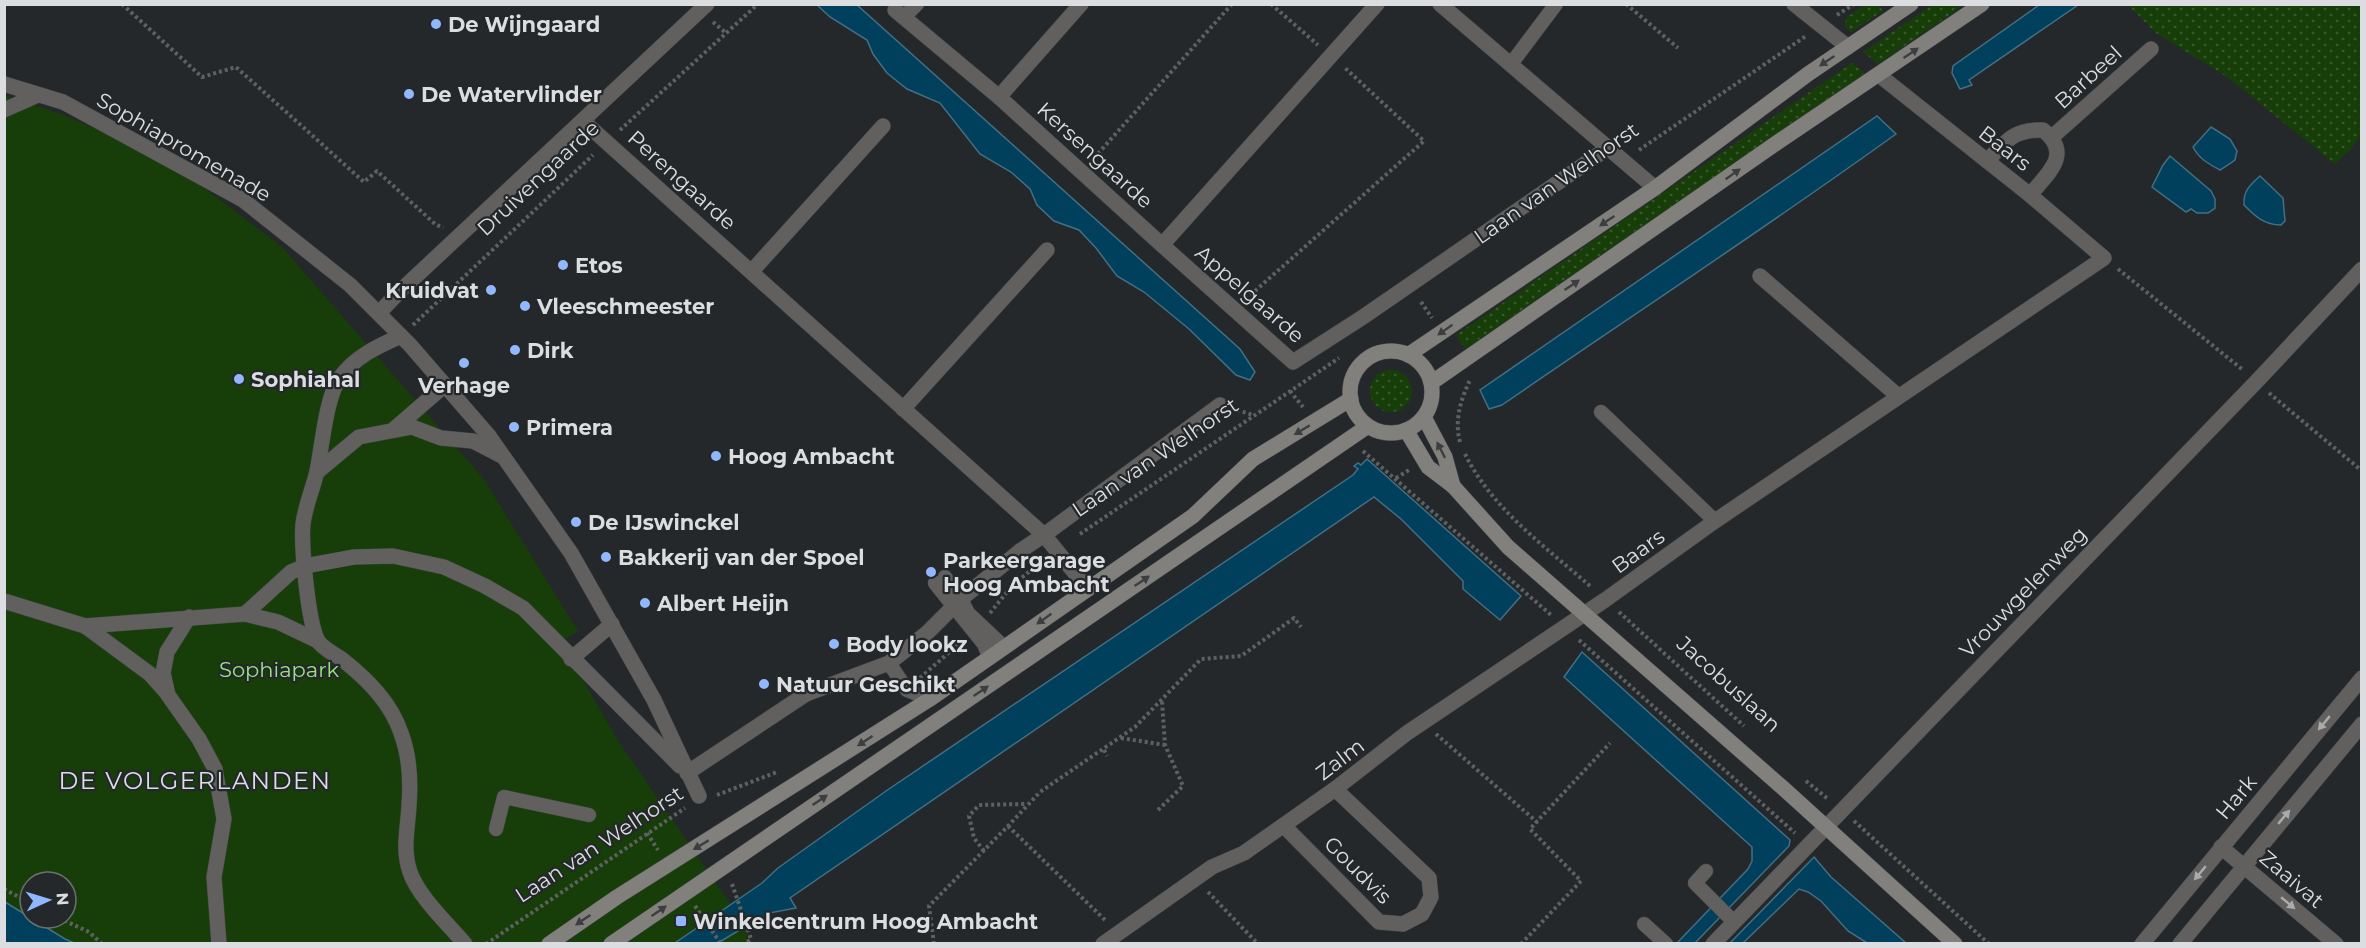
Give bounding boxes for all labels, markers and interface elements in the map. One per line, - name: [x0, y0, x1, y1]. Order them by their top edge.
- place label: De Wijngaard: [448, 12, 600, 37]
- marker: De Wijngaard: [429, 17, 443, 31]
- street label: Barbeel: [2049, 40, 2127, 114]
- one-way arrow: [1903, 47, 1919, 59]
- one-way arrow: [1820, 55, 1836, 67]
- place label: De Watervlinder: [421, 82, 602, 107]
- street label: Sophiapromenade: [93, 87, 275, 207]
- marker: De Watervlinder: [402, 87, 416, 101]
- street label: Kersengaarde: [1032, 97, 1158, 213]
- street label: Druivengaarde: [472, 115, 604, 241]
- street label: Laan van Welhorst: [1469, 117, 1643, 249]
- street label: Baars: [1974, 120, 2036, 176]
- street label: Perengaarde: [623, 125, 741, 235]
- one-way arrow: [1724, 168, 1740, 180]
- one-way arrow: [1599, 215, 1615, 227]
- street label: Appelgaarde: [1190, 240, 1310, 348]
- place label: Etos: [575, 253, 623, 278]
- marker: Etos: [556, 258, 570, 272]
- place label: Kruidvat: [385, 278, 479, 303]
- one-way arrow: [1564, 279, 1580, 290]
- marker: Kruidvat: [484, 283, 498, 297]
- place label: Vleeschmeester: [536, 294, 714, 319]
- marker: Vleeschmeester: [518, 299, 532, 313]
- one-way arrow: [1438, 324, 1454, 336]
- place label: Dirk: [527, 338, 574, 363]
- marker: Dirk: [508, 343, 522, 357]
- marker: Verhage: [457, 356, 471, 370]
- place label: Sophiahal: [251, 367, 360, 392]
- marker: Sophiahal: [232, 372, 246, 386]
- place label: Verhage: [417, 373, 510, 398]
- street label: Laan van Welhorst: [1067, 392, 1243, 522]
- place label: Primera: [526, 415, 613, 440]
- marker: Primera: [507, 420, 521, 434]
- one-way arrow: [1294, 424, 1310, 435]
- one-way arrow: [1436, 442, 1446, 459]
- place label: Hoog Ambacht: [728, 444, 895, 469]
- marker: Hoog Ambacht: [709, 449, 723, 463]
- place label: De IJswinckel: [588, 510, 740, 535]
- marker: De IJswinckel: [569, 515, 583, 529]
- street label: Vrouwgelenweg: [1954, 521, 2092, 663]
- street label: Baars: [1607, 523, 1669, 579]
- place label: Bakkerij van der Spoel: [618, 545, 864, 570]
- place label: Parkeergarage Hoog Ambacht: [943, 548, 1110, 597]
- marker: Bakkerij van der Spoel: [599, 550, 613, 564]
- marker: Parkeergarage Hoog Ambacht: [924, 565, 938, 579]
- one-way arrow: [1134, 575, 1150, 587]
- place label: Albert Heijn: [656, 591, 789, 616]
- marker: Albert Heijn: [638, 596, 652, 610]
- one-way arrow: [1036, 613, 1052, 625]
- street label: Jacobuslaan: [1671, 630, 1786, 737]
- place label: Body lookz: [846, 632, 968, 657]
- marker: Body lookz: [827, 637, 841, 651]
- park label: Sophiapark: [219, 657, 339, 682]
- place label: Natuur Geschikt: [776, 672, 956, 697]
- marker: Natuur Geschikt: [757, 677, 771, 691]
- one-way arrow: [973, 685, 989, 696]
- one-way arrow: [2318, 715, 2331, 731]
- street label: Zalm: [1311, 733, 1369, 785]
- one-way arrow: [857, 735, 873, 746]
- district label: DE VOLGERLANDEN: [58, 766, 332, 795]
- street label: Hark: [2210, 769, 2262, 824]
- street label: Laan van Welhorst: [510, 780, 688, 908]
- one-way arrow: [812, 795, 828, 806]
- one-way arrow: [2277, 809, 2290, 825]
- street label: Goudvis: [1319, 831, 1397, 909]
- one-way arrow: [692, 840, 709, 851]
- street label: Zaaivat: [2255, 845, 2329, 913]
- one-way arrow: [2194, 865, 2207, 880]
- north arrow: [18, 870, 78, 930]
- text: N: [53, 892, 72, 906]
- one-way arrow: [2280, 897, 2296, 910]
- one-way arrow: [651, 905, 667, 916]
- place label: Winkelcentrum Hoog Ambacht: [693, 909, 1038, 934]
- one-way arrow: [575, 914, 591, 925]
- marker: Winkelcentrum Hoog Ambacht: [674, 914, 688, 928]

